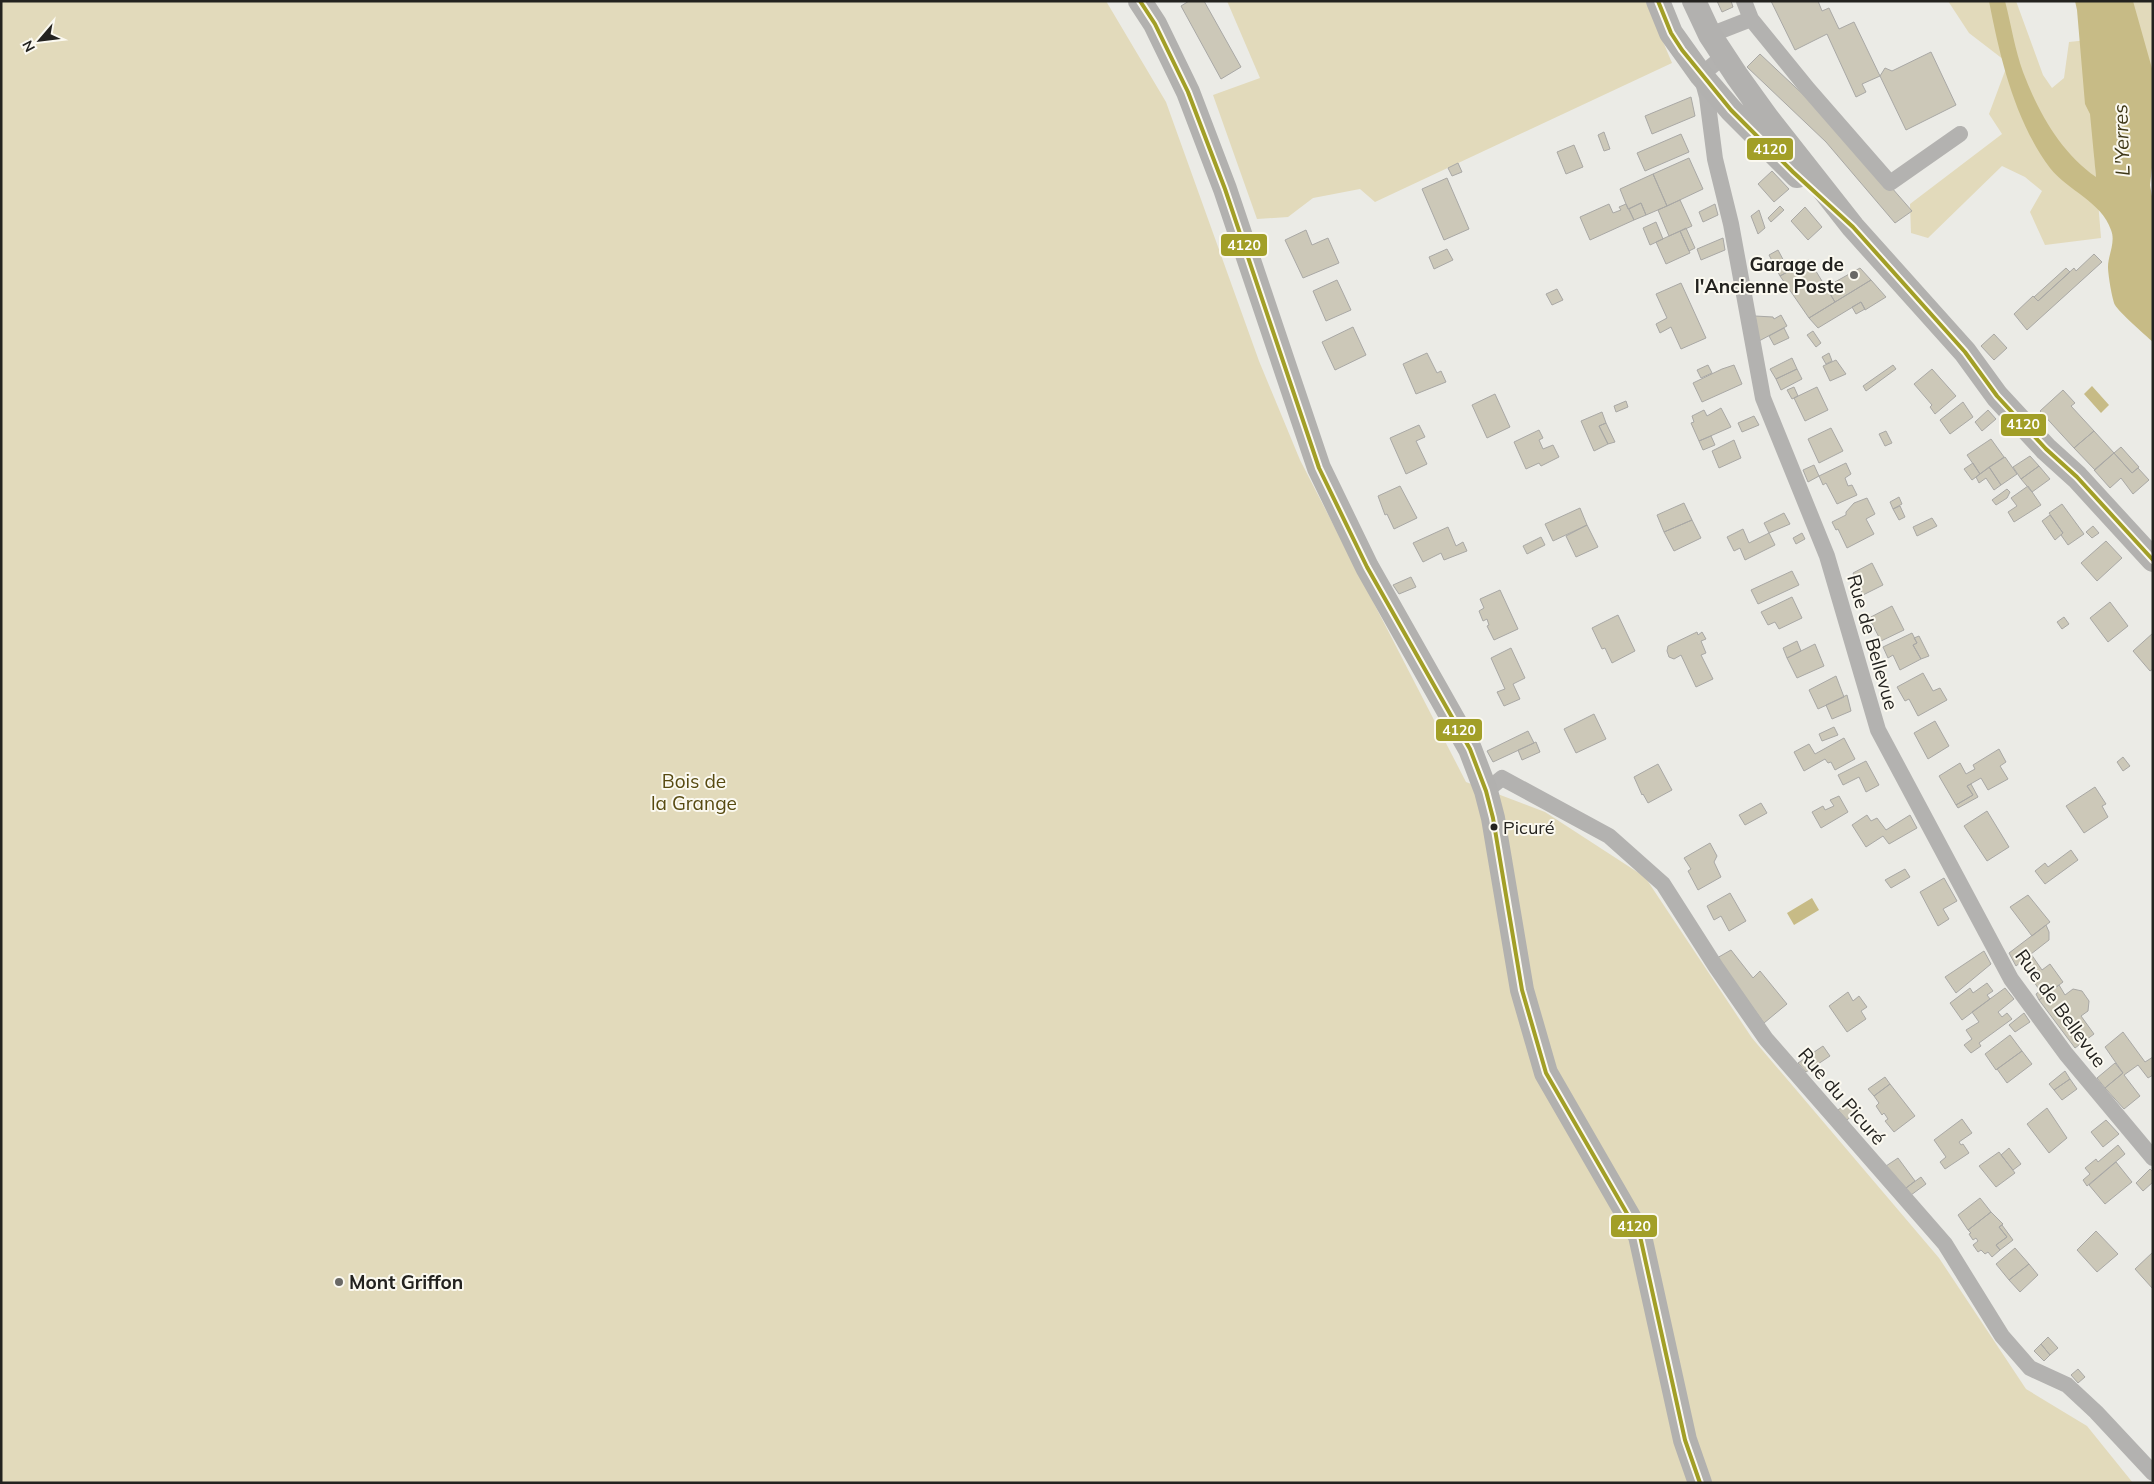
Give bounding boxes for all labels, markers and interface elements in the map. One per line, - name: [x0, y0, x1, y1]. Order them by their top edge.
- north arrow: [15, 15, 65, 65]
- text: N: [18, 37, 39, 55]
- water label: L'Yerres: [2107, 104, 2135, 176]
- line badge: 4120: [1746, 137, 1794, 161]
- text: 4120: [1753, 140, 1787, 158]
- line badge: 4120: [1220, 233, 1268, 257]
- text: 4120: [1227, 236, 1261, 254]
- place label: Garage de l'Ancienne Poste: [1695, 252, 1844, 298]
- marker: Garage de l'Ancienne Poste: [1848, 269, 1860, 281]
- line badge: 4120: [2000, 413, 2047, 437]
- text: 4120: [2006, 415, 2040, 433]
- street label: Rue de Bellevue: [1842, 571, 1904, 713]
- line badge: 4120: [1435, 718, 1483, 742]
- text: 4120: [1442, 721, 1476, 739]
- park label: Bois de la Grange: [651, 769, 737, 815]
- place label: Picuré: [1503, 816, 1555, 839]
- marker: Picuré: [1489, 822, 1499, 832]
- street label: Rue de Bellevue: [2010, 944, 2112, 1072]
- street label: Rue du Picuré: [1793, 1042, 1891, 1150]
- line badge: 4120: [1610, 1214, 1658, 1238]
- text: 4120: [1617, 1217, 1651, 1235]
- place label: Mont Griffon: [349, 1270, 463, 1294]
- marker: Mont Griffon: [333, 1276, 345, 1288]

